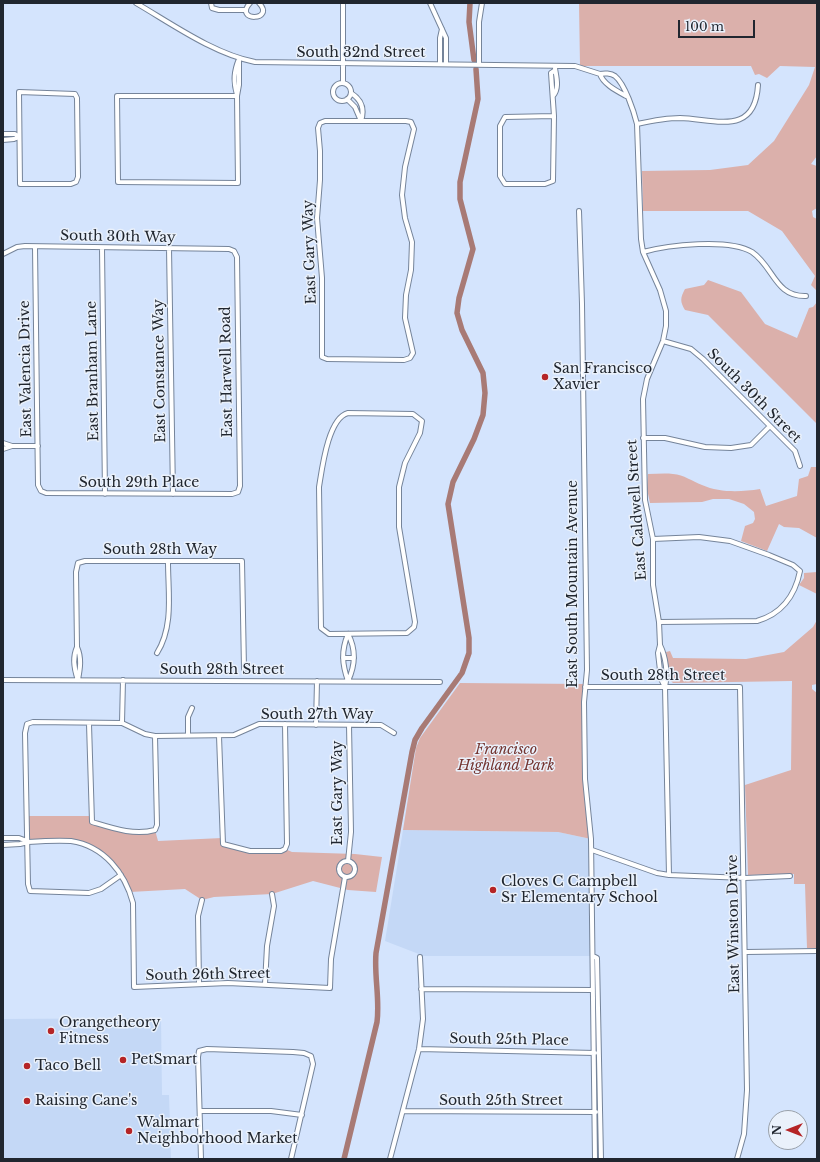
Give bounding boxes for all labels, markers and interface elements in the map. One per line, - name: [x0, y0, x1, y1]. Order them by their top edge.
- scale bar: [680, 12, 757, 38]
- text: 100 m: [685, 19, 724, 34]
- street label: South 32nd Street: [297, 45, 425, 61]
- street label: East Gary Way: [300, 199, 320, 305]
- street label: South 30th Way: [60, 228, 176, 246]
- street label: East Constance Way: [150, 299, 170, 443]
- street label: East Valencia Drive: [16, 300, 36, 438]
- street label: East Branham Lane: [83, 301, 103, 441]
- street label: East Harwell Road: [217, 306, 237, 438]
- street label: South 30th Street: [703, 345, 805, 447]
- place label: San Francisco Xavier: [553, 361, 652, 394]
- marker: San Francisco Xavier: [540, 372, 550, 382]
- street label: East Caldwell Street: [624, 439, 650, 581]
- street label: South 29th Place: [79, 475, 199, 491]
- street label: East South Mountain Avenue: [565, 480, 581, 688]
- street label: South 28th Way: [103, 542, 217, 558]
- street label: South 28th Street: [160, 662, 284, 678]
- street label: South 28th Street: [601, 668, 725, 684]
- street label: South 27th Way: [261, 707, 373, 723]
- street label: East Gary Way: [330, 741, 346, 845]
- park label: Francisco Highland Park: [458, 742, 554, 774]
- street label: East Winston Drive: [724, 854, 744, 994]
- place label: Cloves C Campbell Sr Elementary School: [501, 874, 658, 906]
- marker: Cloves C Campbell Sr Elementary School: [488, 885, 498, 895]
- street label: South 26th Street: [145, 966, 271, 984]
- place label: Orangetheory Fitness: [59, 1015, 160, 1048]
- marker: Orangetheory Fitness: [46, 1026, 56, 1036]
- street label: South 25th Place: [449, 1031, 569, 1049]
- place label: PetSmart: [131, 1052, 197, 1068]
- marker: PetSmart: [118, 1055, 128, 1065]
- place label: Taco Bell: [35, 1058, 101, 1074]
- marker: Taco Bell: [22, 1061, 32, 1071]
- place label: Raising Cane's: [35, 1093, 137, 1109]
- street label: South 25th Street: [439, 1093, 563, 1109]
- marker: Raising Cane's: [22, 1096, 32, 1106]
- north arrow: [768, 1110, 808, 1150]
- place label: Walmart Neighborhood Market: [137, 1115, 298, 1148]
- text: N: [770, 1125, 784, 1135]
- marker: Walmart Neighborhood Market: [124, 1126, 134, 1136]

